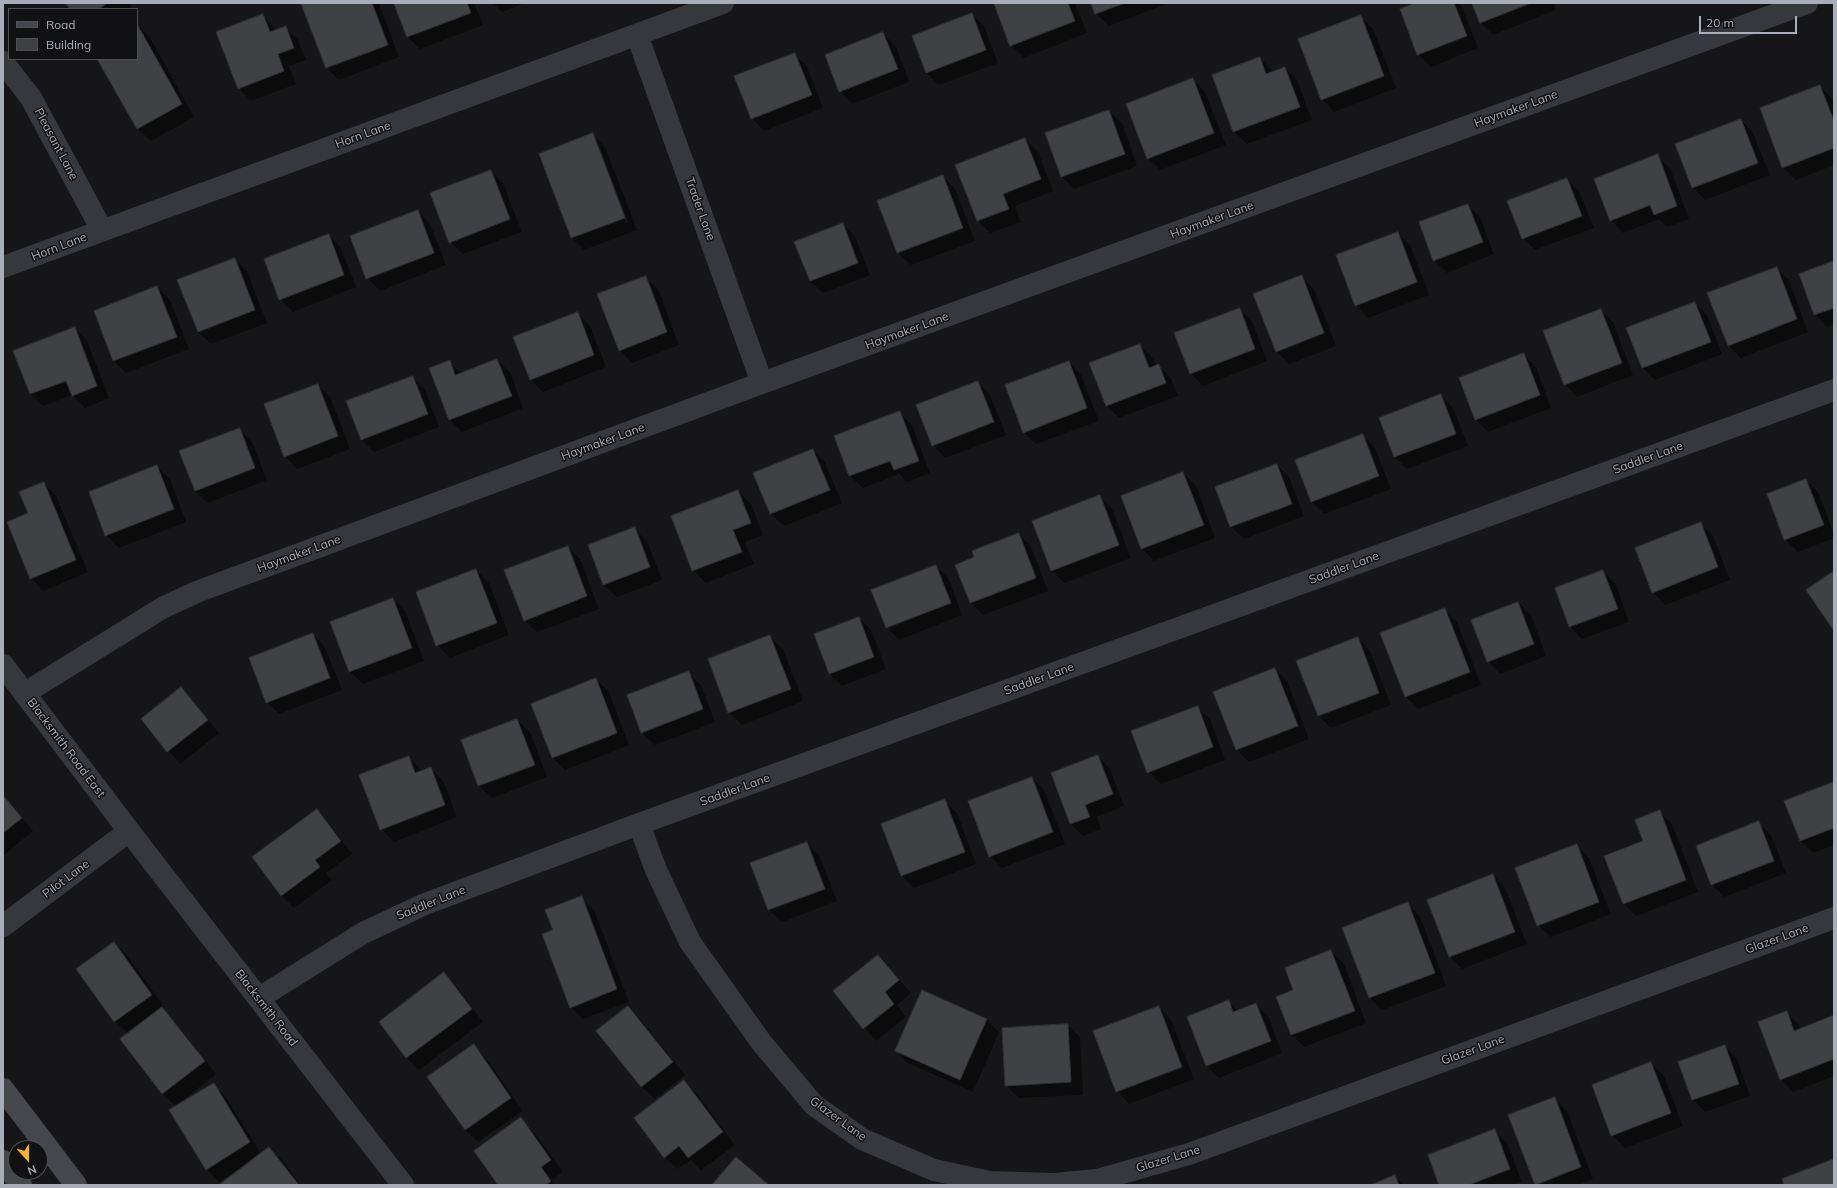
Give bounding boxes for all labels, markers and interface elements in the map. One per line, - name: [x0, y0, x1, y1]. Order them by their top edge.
- legend: [8, 8, 138, 60]
- scale bar: [1701, 8, 1799, 34]
- text: 20 m: [1706, 15, 1734, 30]
- text: Road: [46, 17, 75, 32]
- text: Building: [46, 37, 91, 52]
- street label: Haymaker Lane: [1472, 87, 1560, 131]
- street label: Pleasant Lane: [31, 106, 81, 182]
- street label: Horn Lane: [333, 118, 393, 152]
- street label: Trader Lane: [682, 175, 718, 243]
- street label: Haymaker Lane: [1168, 198, 1256, 242]
- street label: Horn Lane: [29, 230, 89, 264]
- street label: Haymaker Lane: [863, 309, 951, 353]
- street label: Haymaker Lane: [559, 420, 647, 464]
- street label: Saddler Lane: [1611, 439, 1685, 477]
- street label: Haymaker Lane: [255, 532, 343, 576]
- street label: Saddler Lane: [1307, 549, 1381, 587]
- street label: Saddler Lane: [1002, 660, 1076, 698]
- street label: Blacksmith Road East: [24, 695, 108, 801]
- street label: Saddler Lane: [698, 771, 772, 809]
- street label: Pilot Lane: [40, 857, 92, 901]
- street label: Saddler Lane: [394, 883, 468, 923]
- street label: Glazer Lane: [1743, 921, 1811, 957]
- street label: Blacksmith Road: [232, 967, 300, 1049]
- street label: Glazer Lane: [1439, 1032, 1507, 1068]
- street label: Glazer Lane: [807, 1094, 869, 1144]
- north arrow: [8, 1140, 48, 1180]
- street label: Glazer Lane: [1134, 1142, 1202, 1176]
- text: N: [26, 1162, 38, 1178]

